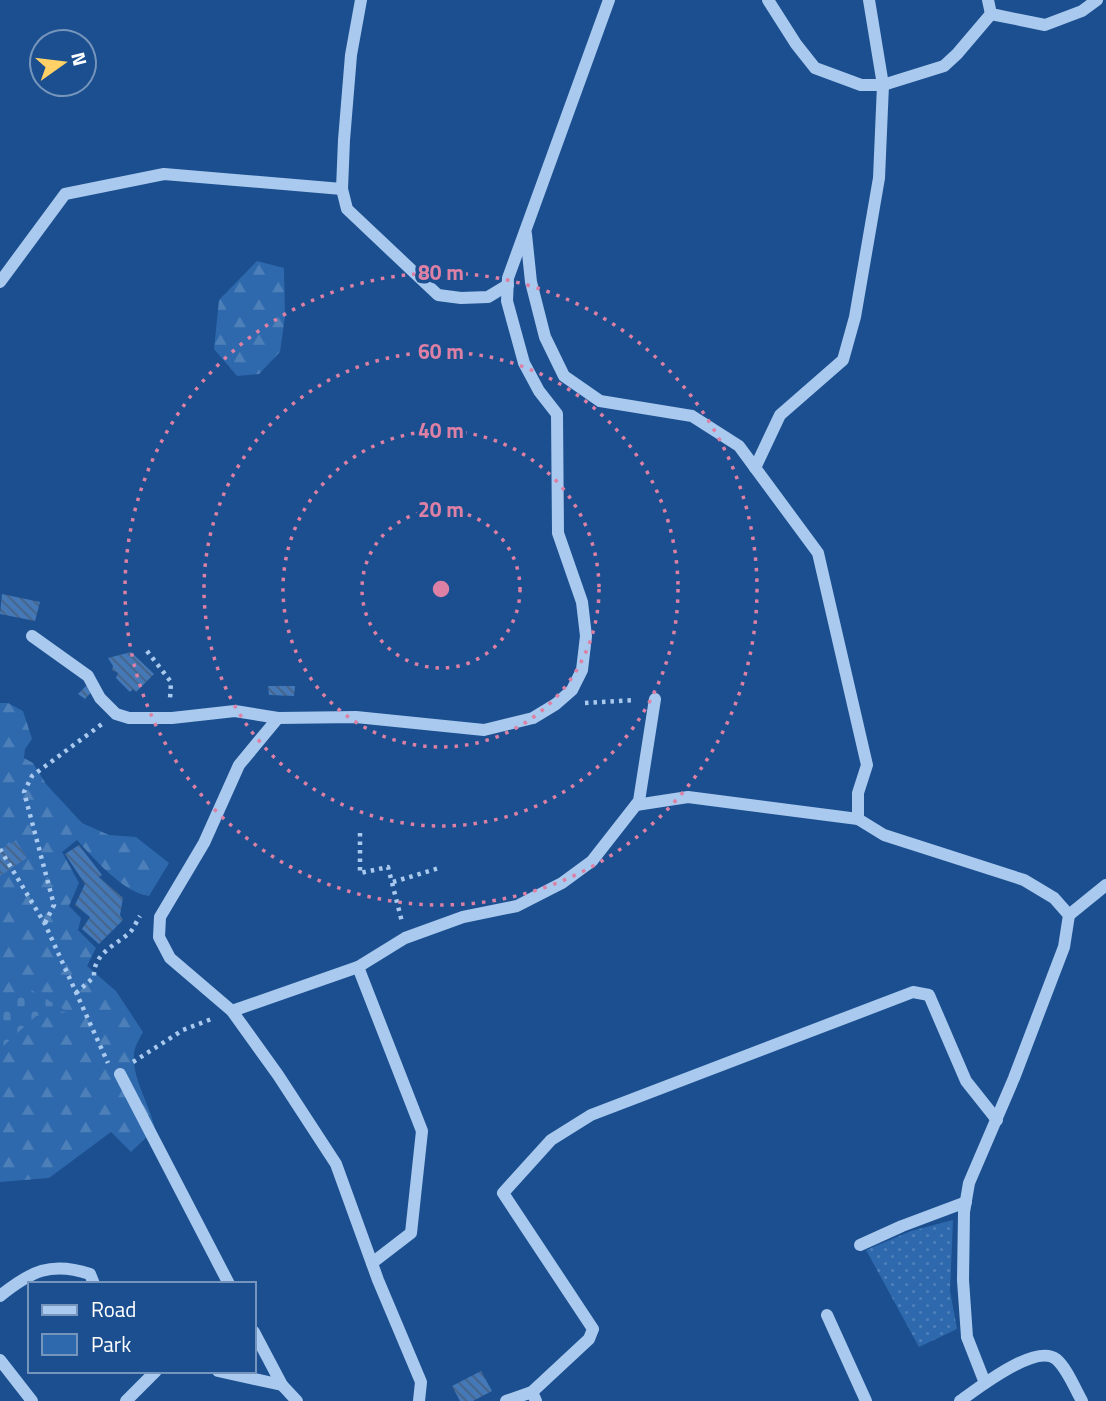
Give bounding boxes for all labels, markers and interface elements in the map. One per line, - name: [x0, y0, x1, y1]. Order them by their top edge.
- north arrow: [28, 28, 98, 98]
- text: N: [64, 49, 96, 69]
- text: 80 m: [418, 256, 464, 288]
- text: 60 m: [418, 335, 464, 367]
- text: 40 m: [418, 414, 464, 446]
- text: 20 m: [418, 493, 464, 525]
- centre of rings: [429, 577, 453, 601]
- legend: [28, 1282, 256, 1373]
- text: Road: [91, 1293, 136, 1325]
- text: Park: [91, 1328, 131, 1360]

